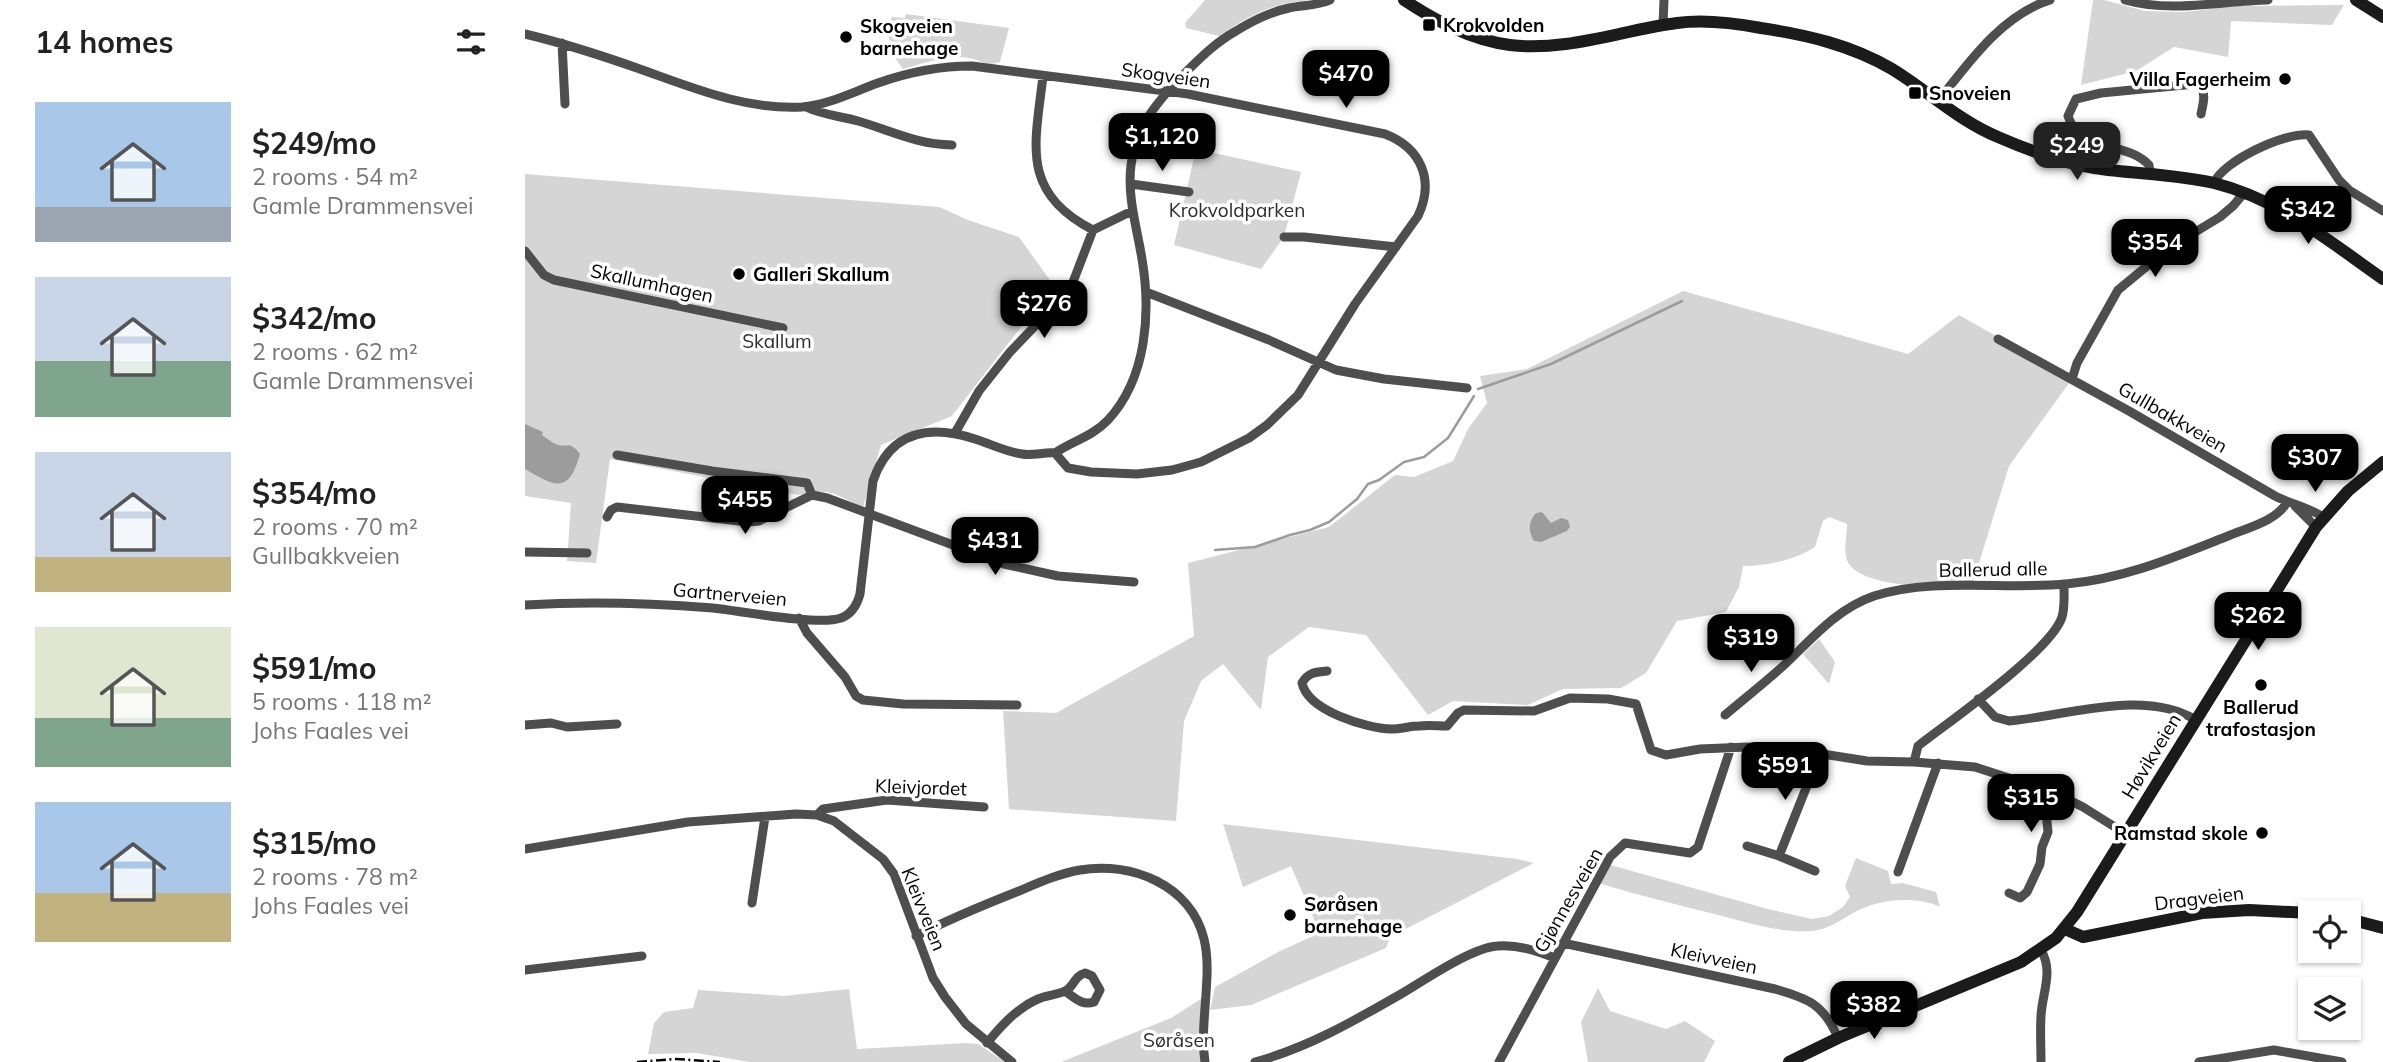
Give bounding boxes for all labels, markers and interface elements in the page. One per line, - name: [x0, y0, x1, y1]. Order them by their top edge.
- place label: Krokvolden: [1443, 13, 1544, 37]
- place label: Skogveien barnehage: [860, 14, 958, 60]
- marker: Krokvolden: [1421, 17, 1437, 33]
- text: 14 homes: [35, 23, 174, 61]
- icon: filters: [452, 23, 490, 61]
- marker: Skogveien barnehage: [838, 29, 854, 45]
- pin: $470: [1305, 50, 1387, 110]
- street label: Skogveien: [1120, 57, 1212, 93]
- text: $470: [1318, 58, 1374, 87]
- place label: Villa Fagerheim: [2129, 67, 2271, 91]
- marker: Villa Fagerheim: [2277, 71, 2293, 87]
- place label: Snoveien: [1929, 81, 2011, 105]
- marker: Snoveien: [1907, 85, 1923, 101]
- pin: $1,120: [1105, 114, 1219, 173]
- text: $1,120: [1125, 121, 1199, 150]
- pin: $249: [2036, 122, 2118, 182]
- text: $249/mo: [252, 124, 376, 162]
- icon: home: [91, 130, 175, 214]
- text: $249: [2049, 130, 2105, 159]
- text: 2 rooms · 54 m²: [252, 162, 418, 191]
- pin: $342: [2267, 187, 2349, 246]
- text: Gamle Drammensvei: [252, 191, 474, 220]
- text: $342: [2280, 194, 2336, 223]
- park label: Krokvoldparken: [1169, 198, 1305, 222]
- pin: $354: [2114, 219, 2196, 279]
- text: $354: [2127, 227, 2183, 256]
- street label: Skallumhagen: [588, 258, 716, 308]
- place label: Galleri Skallum: [753, 262, 890, 286]
- marker: Galleri Skallum: [731, 266, 747, 282]
- pin: $276: [1003, 280, 1085, 340]
- text: $276: [1016, 288, 1072, 317]
- text: $342/mo: [252, 299, 376, 337]
- icon: home: [91, 305, 175, 389]
- park label: Skallum: [742, 329, 812, 353]
- text: 2 rooms · 62 m²: [252, 337, 418, 366]
- text: Gamle Drammensvei: [252, 366, 474, 395]
- street label: Gullbakkveien: [2114, 376, 2232, 458]
- pin: $307: [2274, 434, 2356, 494]
- text: $307: [2287, 442, 2343, 471]
- text: $354/mo: [252, 474, 376, 512]
- pin: $455: [704, 476, 786, 536]
- icon: home: [91, 480, 175, 564]
- text: $455: [717, 484, 773, 513]
- text: 2 rooms · 70 m²: [252, 512, 418, 541]
- pin: $431: [954, 518, 1036, 577]
- text: $431: [967, 525, 1023, 554]
- text: Gullbakkveien: [252, 541, 400, 570]
- street label: Ballerud alle: [1938, 556, 2048, 582]
- street label: Gartnerveien: [672, 577, 788, 611]
- pin: $262: [2217, 592, 2299, 652]
- text: $262: [2230, 600, 2286, 629]
- pin: $319: [1710, 614, 1792, 674]
- text: $319: [1723, 622, 1779, 651]
- text: $591/mo: [252, 649, 376, 687]
- icon: home: [91, 655, 175, 739]
- marker: Ballerud trafostasjon: [2253, 677, 2269, 693]
- text: 5 rooms · 118 m²: [252, 687, 432, 716]
- place label: Ballerud trafostasjon: [2206, 695, 2316, 741]
- street label: Høvikveien: [2116, 709, 2186, 803]
- text: Johs Faales vei: [252, 716, 409, 745]
- pin: $591: [1744, 742, 1826, 802]
- text: $591: [1757, 750, 1813, 779]
- street label: Kleivjordet: [875, 773, 968, 801]
- pin: $315: [1990, 774, 2072, 834]
- text: $315: [2003, 782, 2059, 811]
- place label: Ramstad skole: [2114, 821, 2248, 845]
- text: $315/mo: [252, 824, 376, 862]
- marker: Ramstad skole: [2254, 825, 2270, 841]
- icon: home: [91, 830, 175, 914]
- street label: Gjønnesveien: [1528, 843, 1608, 957]
- text: 2 rooms · 78 m²: [252, 862, 418, 891]
- street label: Kleivveien: [896, 864, 952, 954]
- street label: Dragveien: [2153, 881, 2245, 915]
- text: Johs Faales vei: [252, 891, 409, 920]
- place label: Søråsen barnehage: [1304, 892, 1402, 938]
- map controls: [2298, 900, 2361, 1040]
- button: locate: [2298, 900, 2361, 963]
- marker: Søråsen barnehage: [1282, 907, 1298, 923]
- street label: Kleivveien: [1668, 937, 1760, 979]
- button: layers: [2298, 977, 2361, 1040]
- pin: $382: [1833, 982, 1915, 1041]
- text: $382: [1846, 989, 1902, 1018]
- park label: Søråsen: [1143, 1028, 1215, 1052]

